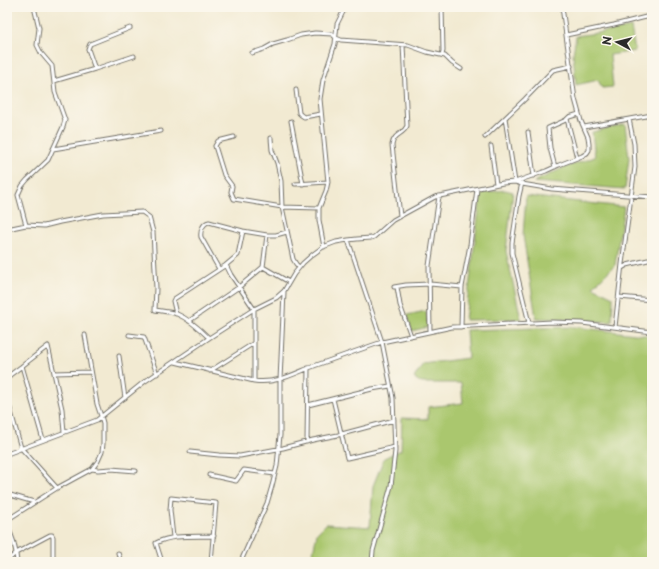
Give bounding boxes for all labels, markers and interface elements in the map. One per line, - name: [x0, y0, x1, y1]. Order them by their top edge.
- north arrow: [597, 22, 637, 62]
- text: N: [598, 35, 616, 46]

